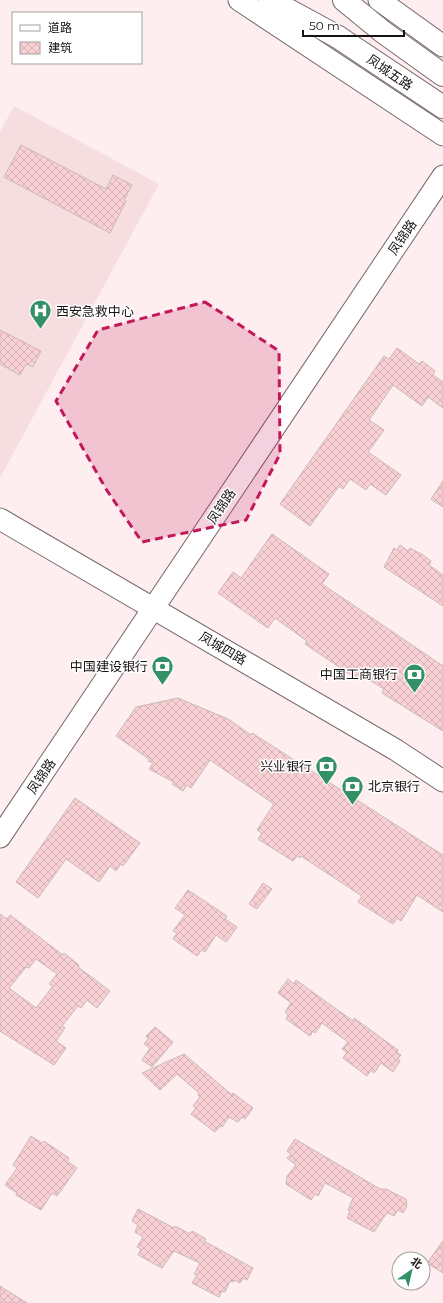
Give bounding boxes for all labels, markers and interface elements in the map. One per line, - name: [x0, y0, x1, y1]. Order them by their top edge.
- legend: [12, 12, 142, 64]
- scale bar: [303, 12, 404, 38]
- text: 50 m: [309, 18, 340, 33]
- text: 道路: [48, 20, 72, 35]
- text: 建筑: [48, 40, 72, 55]
- street label: 凤城五路: [364, 51, 416, 93]
- street label: 凤锦路: [384, 216, 420, 258]
- hospital icon: 西安急救中心: [27, 298, 53, 331]
- place label: 西安急救中心: [56, 303, 134, 319]
- street label: 凤锦路: [203, 485, 239, 527]
- street label: 凤城四路: [196, 628, 250, 668]
- bank icon: 中国建设银行: [150, 653, 176, 686]
- place label: 中国建设银行: [70, 658, 148, 674]
- bank icon: 中国工商银行: [401, 661, 427, 694]
- place label: 中国工商银行: [320, 666, 398, 682]
- bank icon: 兴业银行: [314, 753, 340, 786]
- street label: 凤锦路: [23, 755, 59, 797]
- place label: 兴业银行: [260, 758, 312, 774]
- bank icon: 北京银行: [340, 773, 366, 806]
- place label: 北京银行: [368, 778, 420, 794]
- north arrow: [391, 1251, 431, 1291]
- text: 北: [408, 1254, 425, 1272]

